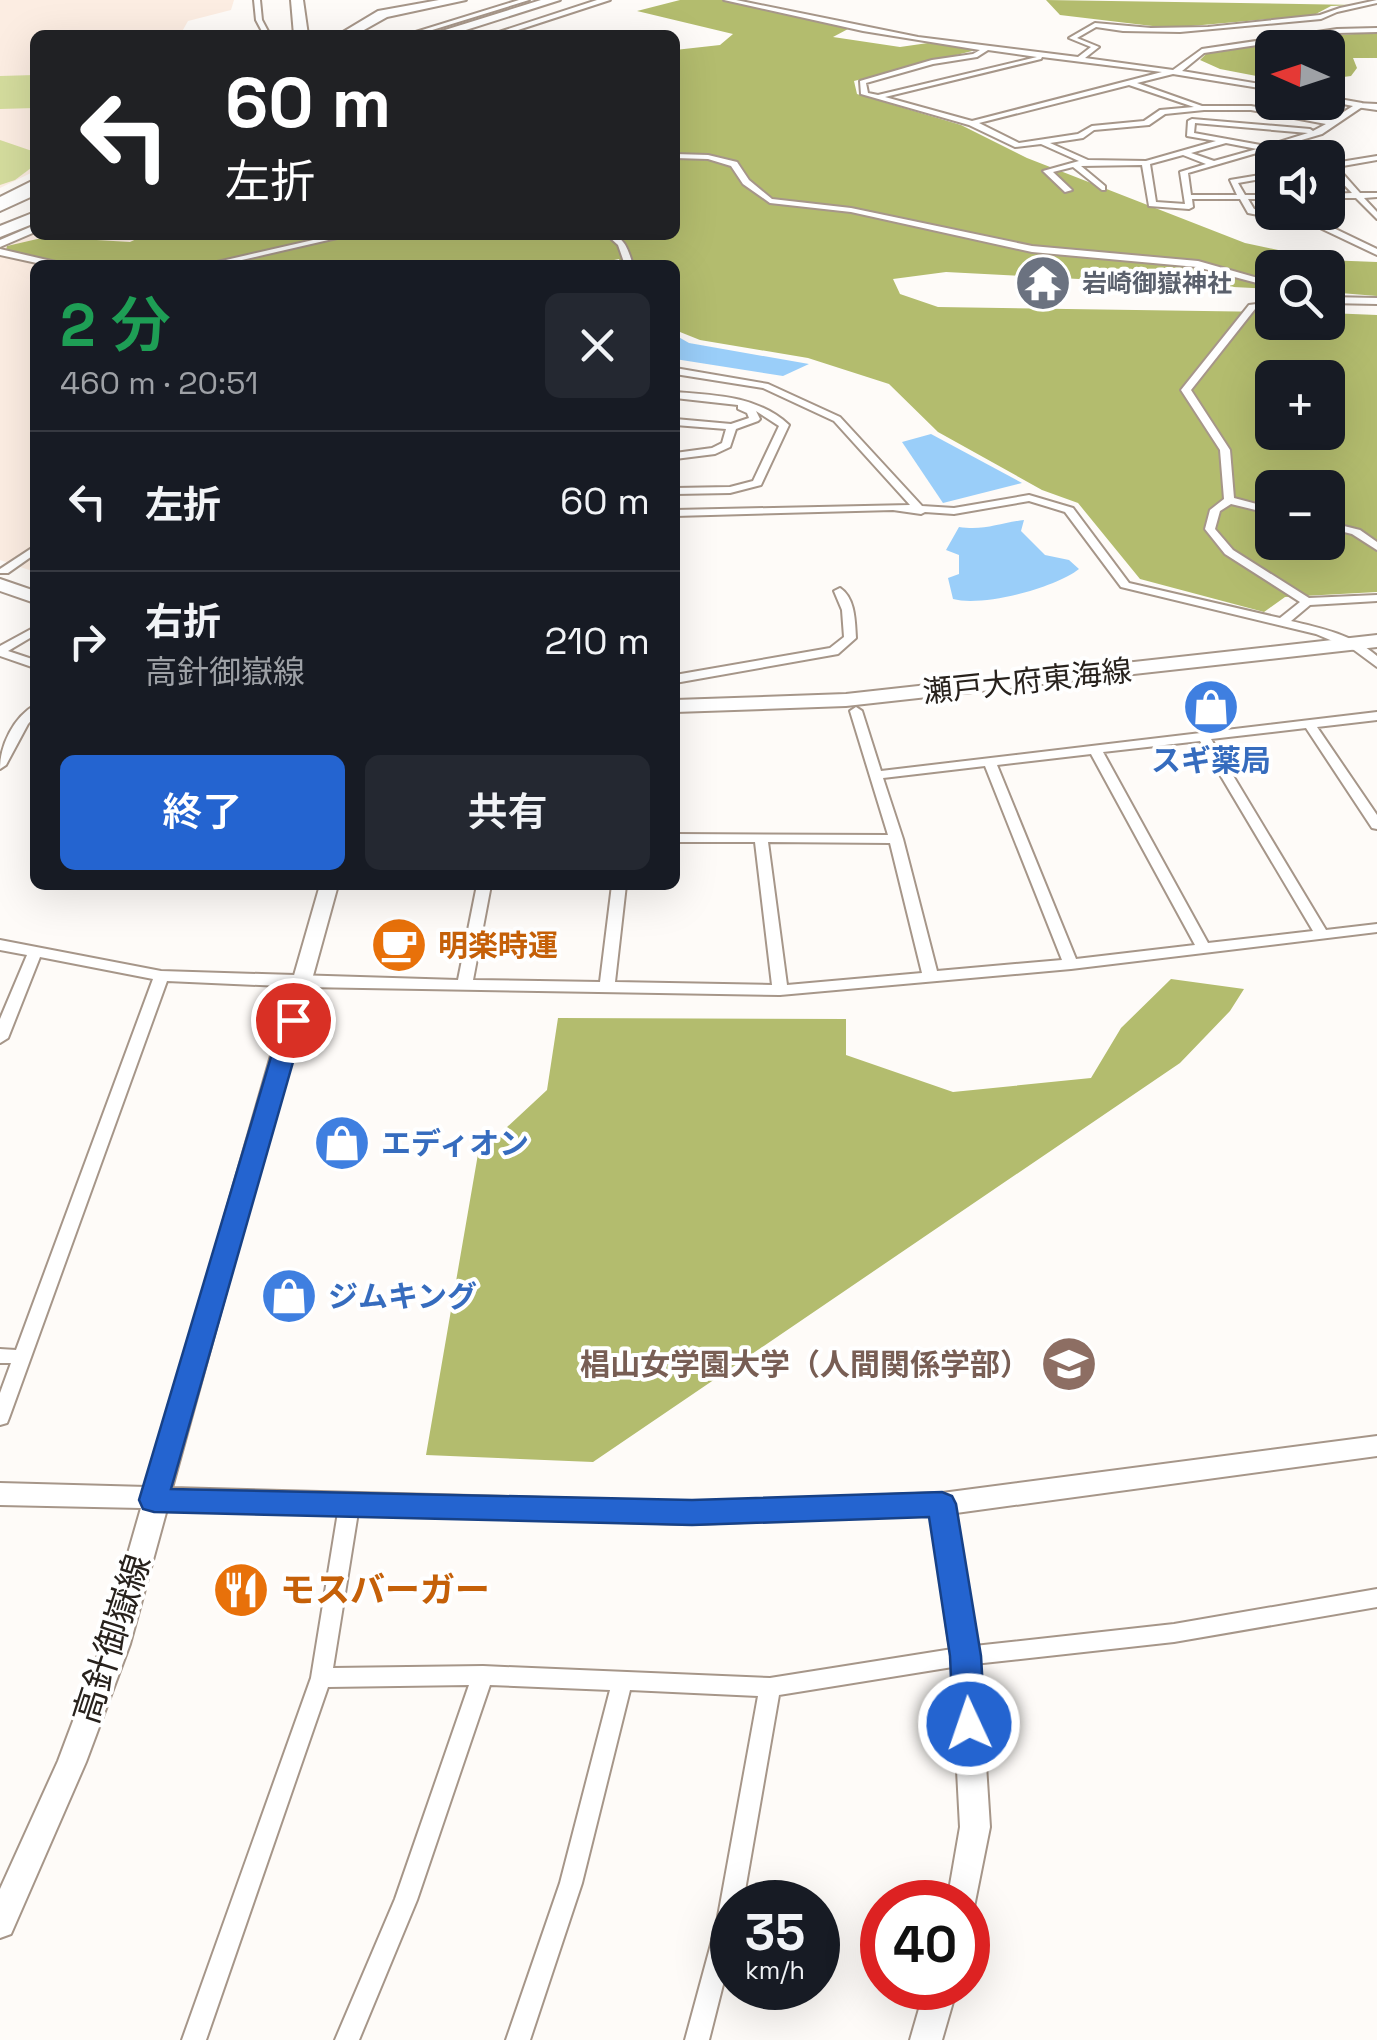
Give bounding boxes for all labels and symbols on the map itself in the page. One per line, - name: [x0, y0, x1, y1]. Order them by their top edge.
- north arrow: [1255, 30, 1345, 120]
- temple icon: 岩崎御嶽神社: [1013, 253, 1073, 313]
- place label: 岩崎御嶽神社: [1082, 267, 1232, 299]
- street label: 瀬戸大府東海線: [921, 651, 1133, 711]
- shop icon: スギ薬局: [1181, 677, 1241, 737]
- place label: スギ薬局: [1151, 741, 1271, 780]
- cafe icon: 明楽時運: [369, 915, 429, 975]
- place label: 明楽時運: [438, 926, 558, 965]
- pin: [251, 978, 336, 1063]
- shop icon: エディオン: [312, 1113, 372, 1173]
- place label: エディオン: [381, 1124, 529, 1163]
- shop icon: ジムキング: [259, 1266, 319, 1326]
- place label: ジムキング: [328, 1277, 477, 1316]
- school or university icon: 椙山女学園大学（人間関係学部）: [1039, 1334, 1099, 1394]
- place label: 椙山女学園大学（人間関係学部）: [580, 1345, 1030, 1384]
- street label: 高針御嶽線: [64, 1549, 160, 1729]
- restaurant icon: モスバーガー: [211, 1560, 271, 1620]
- place label: モスバーガー: [280, 1568, 490, 1612]
- position arrow: [917, 1672, 1021, 1776]
- speed limit sign: 40: [860, 1880, 990, 2010]

